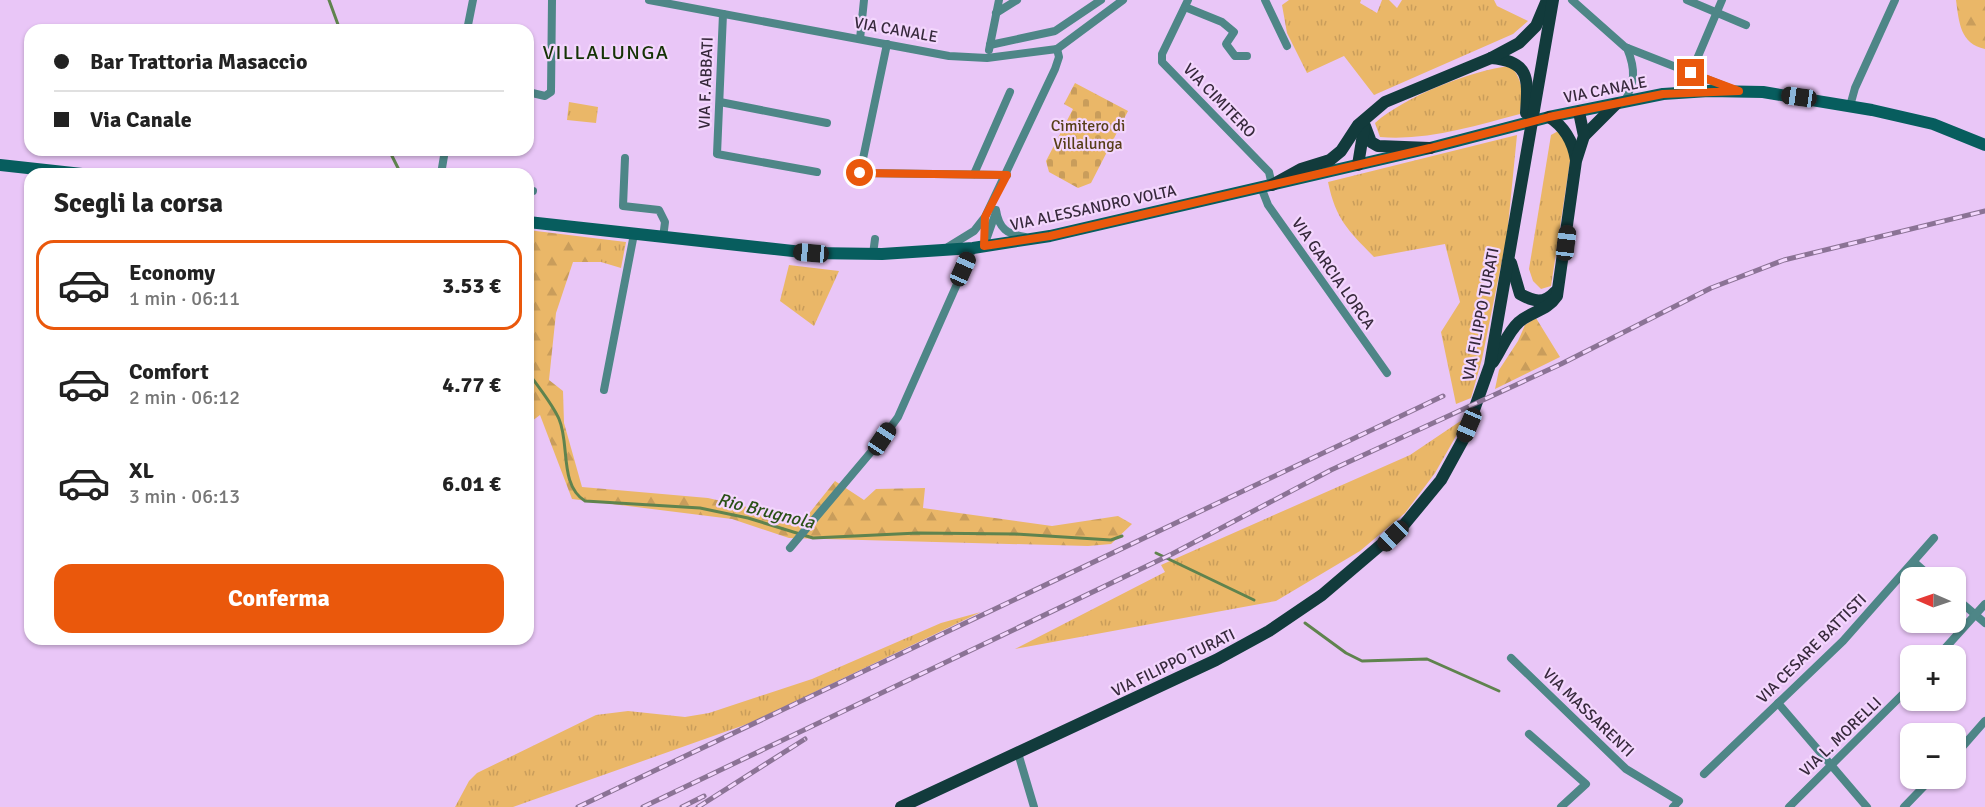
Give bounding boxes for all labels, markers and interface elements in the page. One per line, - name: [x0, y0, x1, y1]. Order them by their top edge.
- street label: VIA CANALE: [852, 13, 939, 47]
- street label: VIA F. ABBATI: [694, 37, 718, 129]
- district label: VILLALUNGA: [542, 40, 670, 65]
- text: Bar Trattoria Masaccio: [90, 48, 307, 75]
- street label: VIA CIMITERO: [1179, 59, 1260, 142]
- route end: [1677, 59, 1704, 86]
- street label: VIA CANALE: [1562, 72, 1649, 108]
- car: [1780, 86, 1818, 108]
- text: Via Canale: [90, 106, 192, 133]
- park label: Cimitero di Villalunga: [1051, 116, 1125, 154]
- route start: [846, 159, 873, 186]
- street label: VIA ALESSANDRO VOLTA: [1008, 181, 1178, 235]
- text: Scegli la corsa: [54, 187, 223, 220]
- street label: VIA GARCIA LORCA: [1287, 214, 1379, 333]
- car: [1555, 224, 1577, 262]
- car: [792, 242, 830, 264]
- street label: VIA FILIPPO TURATI: [1458, 246, 1504, 382]
- car: [947, 249, 979, 289]
- icon: car: [57, 258, 111, 312]
- text: Economy: [129, 259, 215, 286]
- text: 3.53 €: [442, 272, 501, 299]
- text: 1 min · 06:11: [129, 286, 240, 311]
- icon: car: [57, 357, 111, 411]
- text: Comfort: [129, 358, 209, 385]
- text: 4.77 €: [442, 371, 501, 398]
- text: 2 min · 06:12: [129, 385, 240, 410]
- car: [1454, 405, 1484, 445]
- car: [864, 419, 900, 459]
- icon: car: [57, 456, 111, 510]
- text: XL: [129, 457, 154, 484]
- text: 6.01 €: [442, 470, 501, 497]
- text: 3 min · 06:13: [129, 484, 240, 509]
- water label: Rio Brugnola: [715, 488, 818, 534]
- car: [1374, 517, 1412, 555]
- button: Conferma: [54, 564, 504, 633]
- north arrow: [1900, 567, 1966, 633]
- map controls: [1900, 567, 1966, 789]
- street label: VIA CESARE BATTISTI: [1753, 590, 1871, 708]
- street label: VIA FILIPPO TURATI: [1108, 624, 1238, 701]
- button: +: [1900, 645, 1966, 711]
- street label: VIA MASSARENTI: [1538, 664, 1638, 761]
- street label: VIA L. MORELLI: [1796, 693, 1886, 781]
- button: −: [1900, 723, 1966, 789]

